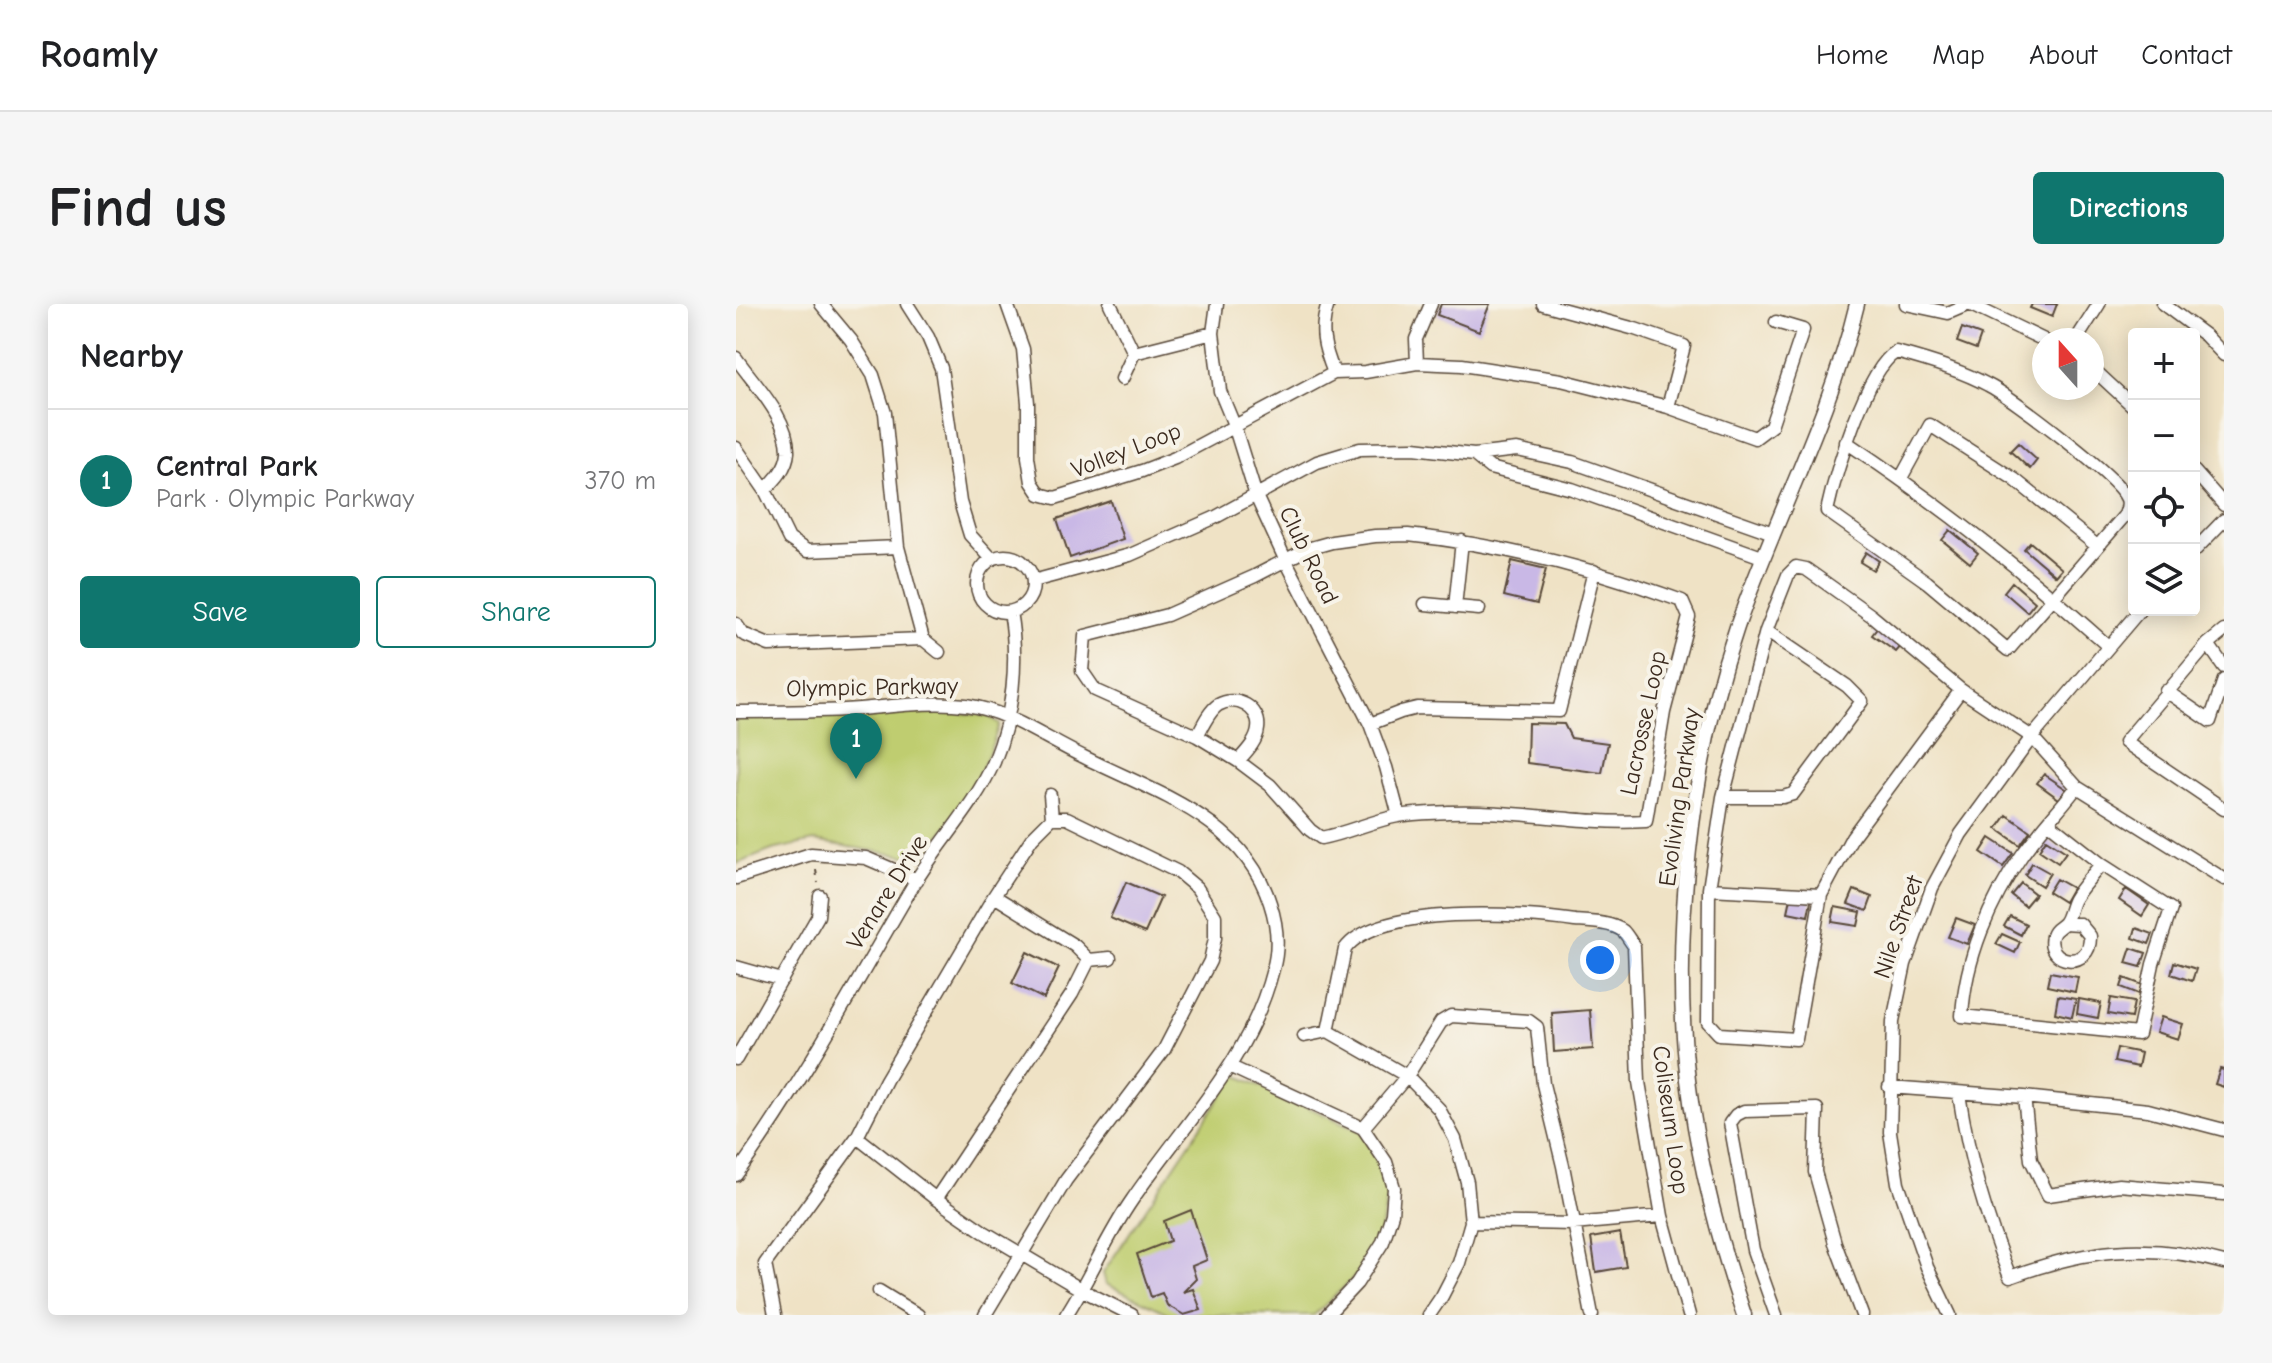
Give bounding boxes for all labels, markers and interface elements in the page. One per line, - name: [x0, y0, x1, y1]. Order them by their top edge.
- text: Roamly: [40, 33, 158, 77]
- text: Home: [1816, 39, 1888, 71]
- text: Map: [1932, 39, 1985, 71]
- text: About: [2029, 39, 2097, 71]
- text: Contact: [2141, 39, 2232, 71]
- button: Directions: [2033, 172, 2224, 244]
- text: Find us: [48, 176, 227, 240]
- north arrow: [2032, 328, 2104, 400]
- map controls: [2128, 328, 2200, 616]
- button: +: [2128, 328, 2200, 400]
- text: Nearby: [80, 336, 183, 376]
- button: −: [2128, 400, 2200, 472]
- street label: Volley Loop: [1067, 416, 1185, 484]
- text: Central Park: [156, 449, 318, 484]
- text: 1: [101, 466, 111, 496]
- text: 370 m: [585, 466, 656, 496]
- button: locate: [2128, 472, 2200, 544]
- text: Park · Olympic Parkway: [156, 484, 414, 514]
- street label: Club Road: [1273, 502, 1345, 608]
- button: layers: [2128, 544, 2200, 616]
- button: Save: [80, 576, 360, 648]
- button: Share: [376, 576, 656, 648]
- street label: Lacrosse Loop: [1614, 648, 1672, 798]
- street label: Olympic Parkway: [786, 671, 959, 702]
- street label: Evoliving Parkway: [1653, 706, 1705, 888]
- pin: 1: [830, 713, 882, 779]
- street label: Venare Drive: [841, 830, 933, 954]
- street label: Nile Street: [1867, 871, 1929, 982]
- your location: [1580, 940, 1620, 980]
- street label: Coliseum Loop: [1647, 1044, 1695, 1196]

